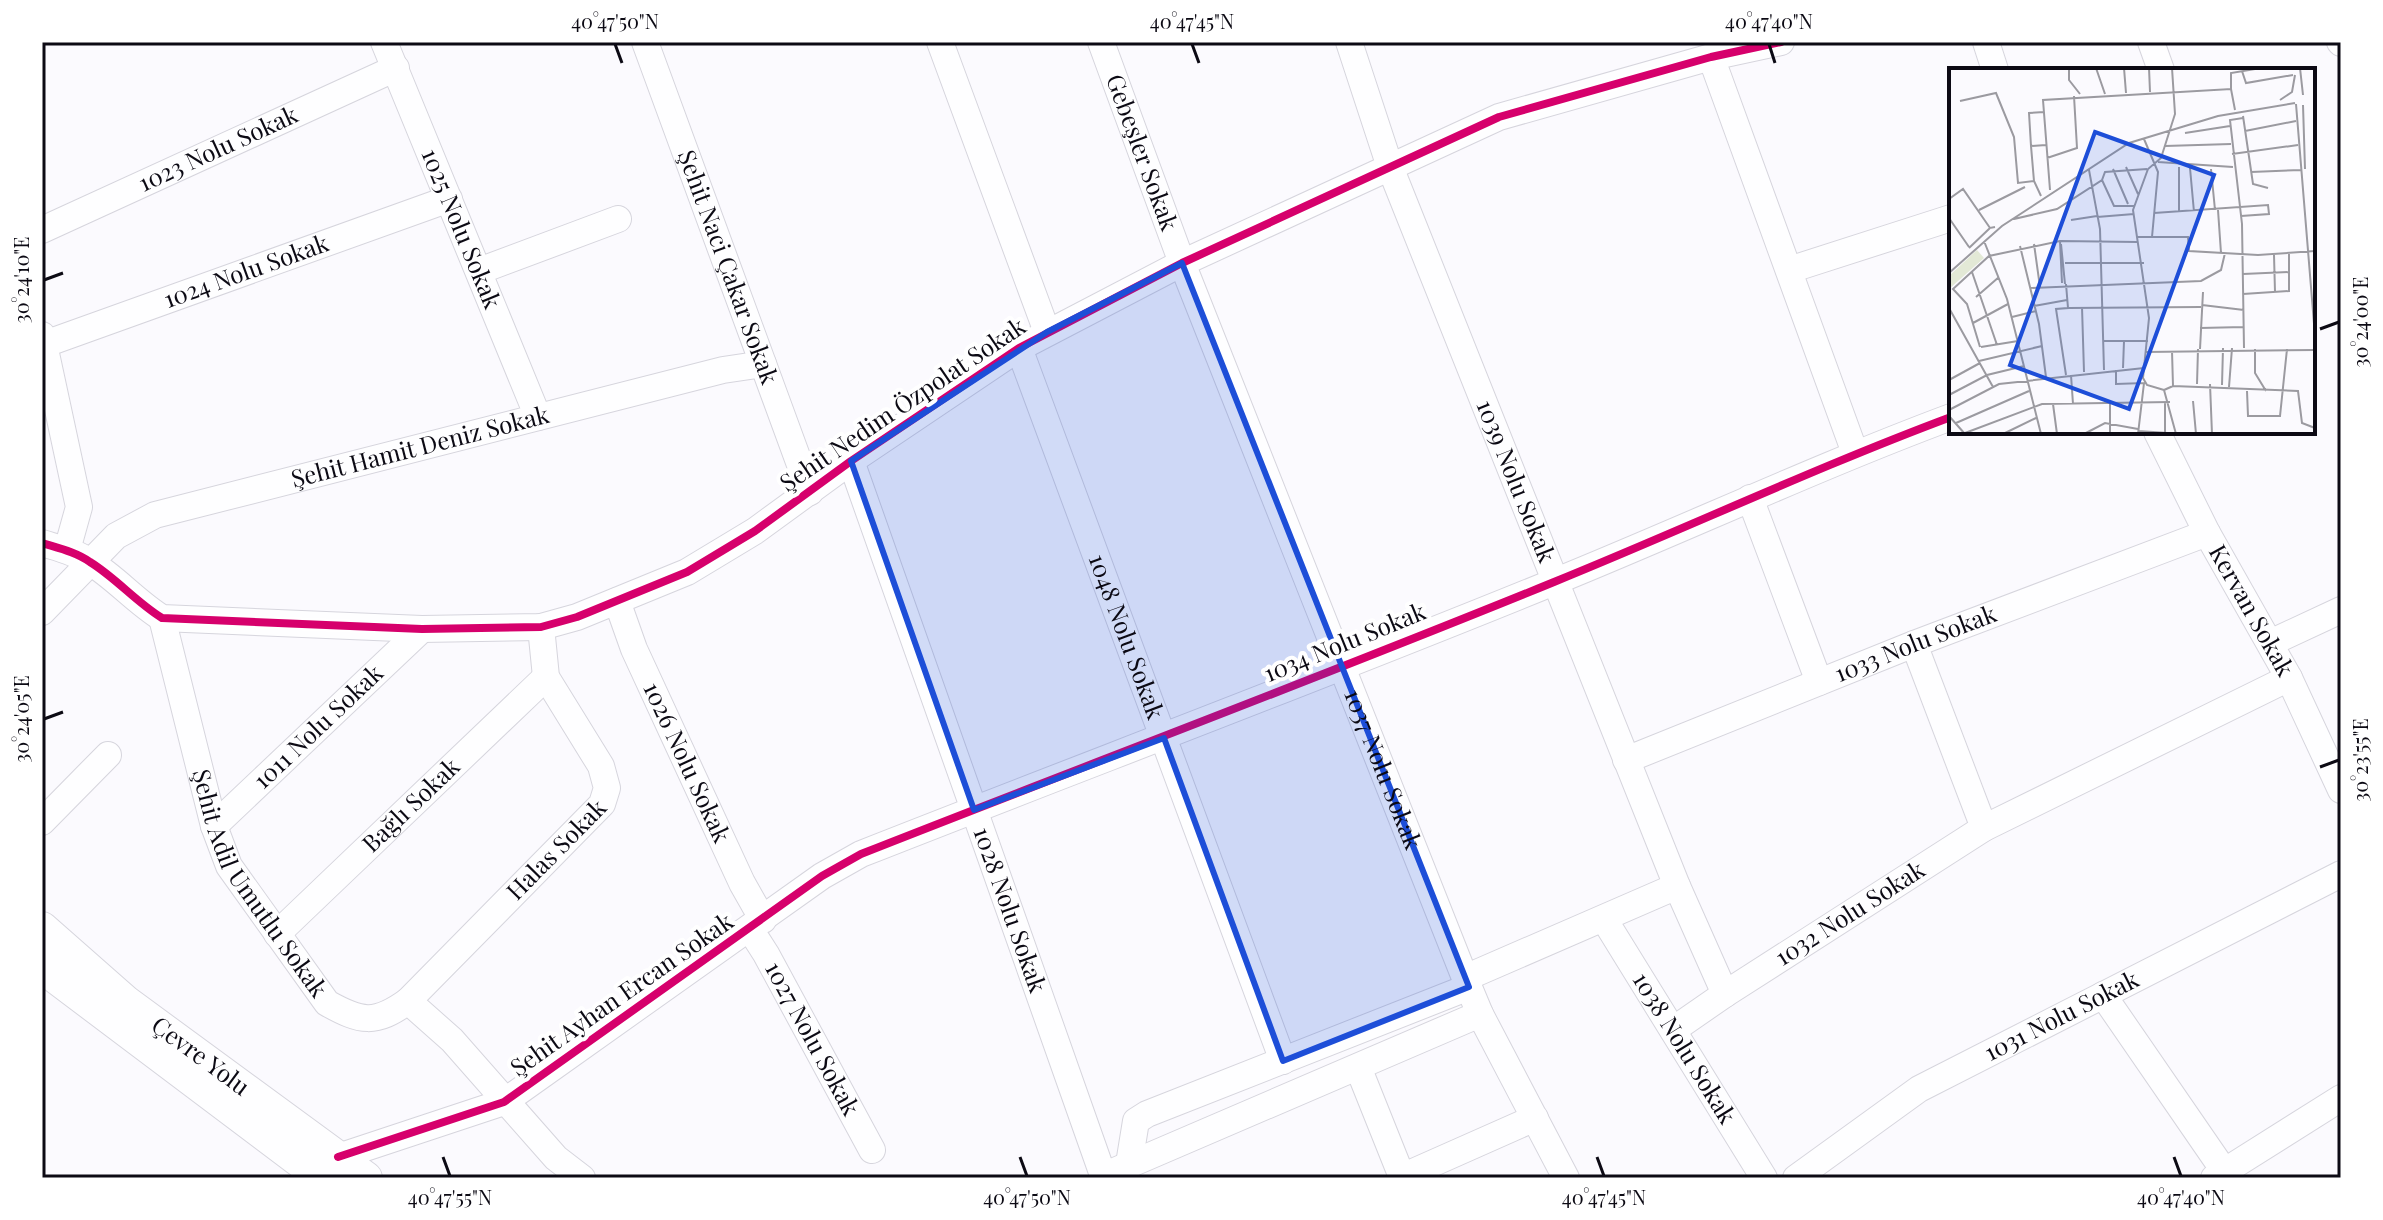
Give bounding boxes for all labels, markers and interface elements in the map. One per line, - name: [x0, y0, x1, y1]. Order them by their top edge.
- text: 40°47'50"N: [571, 7, 659, 34]
- text: 40°47'45"N: [1150, 7, 1234, 34]
- text: 40°47'40"N: [1725, 7, 1813, 34]
- inset map: [1949, 68, 2315, 434]
- street label: Gebeşler Sokak: [1100, 69, 1187, 236]
- street label: 1023 Nolu Sokak: [133, 97, 303, 198]
- street label: 1025 Nolu Sokak: [415, 143, 510, 314]
- street label: Şehit Naci Çakar Sokak: [672, 145, 787, 389]
- street label: 1024 Nolu Sokak: [159, 225, 333, 314]
- text: 30°24'10"E: [7, 237, 34, 323]
- text: 30°24'00"E: [2346, 277, 2373, 367]
- street label: Şehit Nedim Özpolat Sokak: [773, 309, 1032, 498]
- street label: 1039 Nolu Sokak: [1470, 395, 1564, 567]
- street label: Şehit Hamit Deniz Sokak: [287, 397, 553, 494]
- street label: Kervan Sokak: [2203, 538, 2303, 682]
- street label: 1048 Nolu Sokak: [1083, 549, 1173, 724]
- street label: 1034 Nolu Sokak: [1258, 594, 1431, 688]
- street label: 1033 Nolu Sokak: [1829, 596, 2001, 688]
- street label: 1011 Nolu Sokak: [245, 656, 389, 795]
- text: 30°24'05"E: [7, 675, 34, 763]
- street label: 1026 Nolu Sokak: [637, 676, 739, 848]
- street label: 1037 Nolu Sokak: [1338, 684, 1431, 854]
- text: 30°23'55"E: [2346, 718, 2373, 802]
- street label: Bağlı Sokak: [354, 749, 466, 858]
- street label: Şehit Adil Umutlu Sokak: [186, 765, 336, 1004]
- street label: Halas Sokak: [498, 791, 613, 906]
- street label: 1028 Nolu Sokak: [967, 822, 1056, 997]
- street label: 1032 Nolu Sokak: [1768, 852, 1931, 972]
- street label: Şehit Ayhan Ercan Sokak: [503, 904, 739, 1083]
- street label: 1027 Nolu Sokak: [759, 955, 869, 1121]
- street label: 1031 Nolu Sokak: [1978, 961, 2144, 1067]
- street label: 1038 Nolu Sokak: [1627, 965, 1745, 1130]
- street label: Çevre Yolu: [146, 1008, 257, 1102]
- text: 40°47'55"N: [408, 1183, 492, 1210]
- text: 40°47'50"N: [983, 1183, 1071, 1210]
- text: 40°47'45"N: [1562, 1183, 1646, 1210]
- text: 40°47'40"N: [2137, 1183, 2225, 1210]

